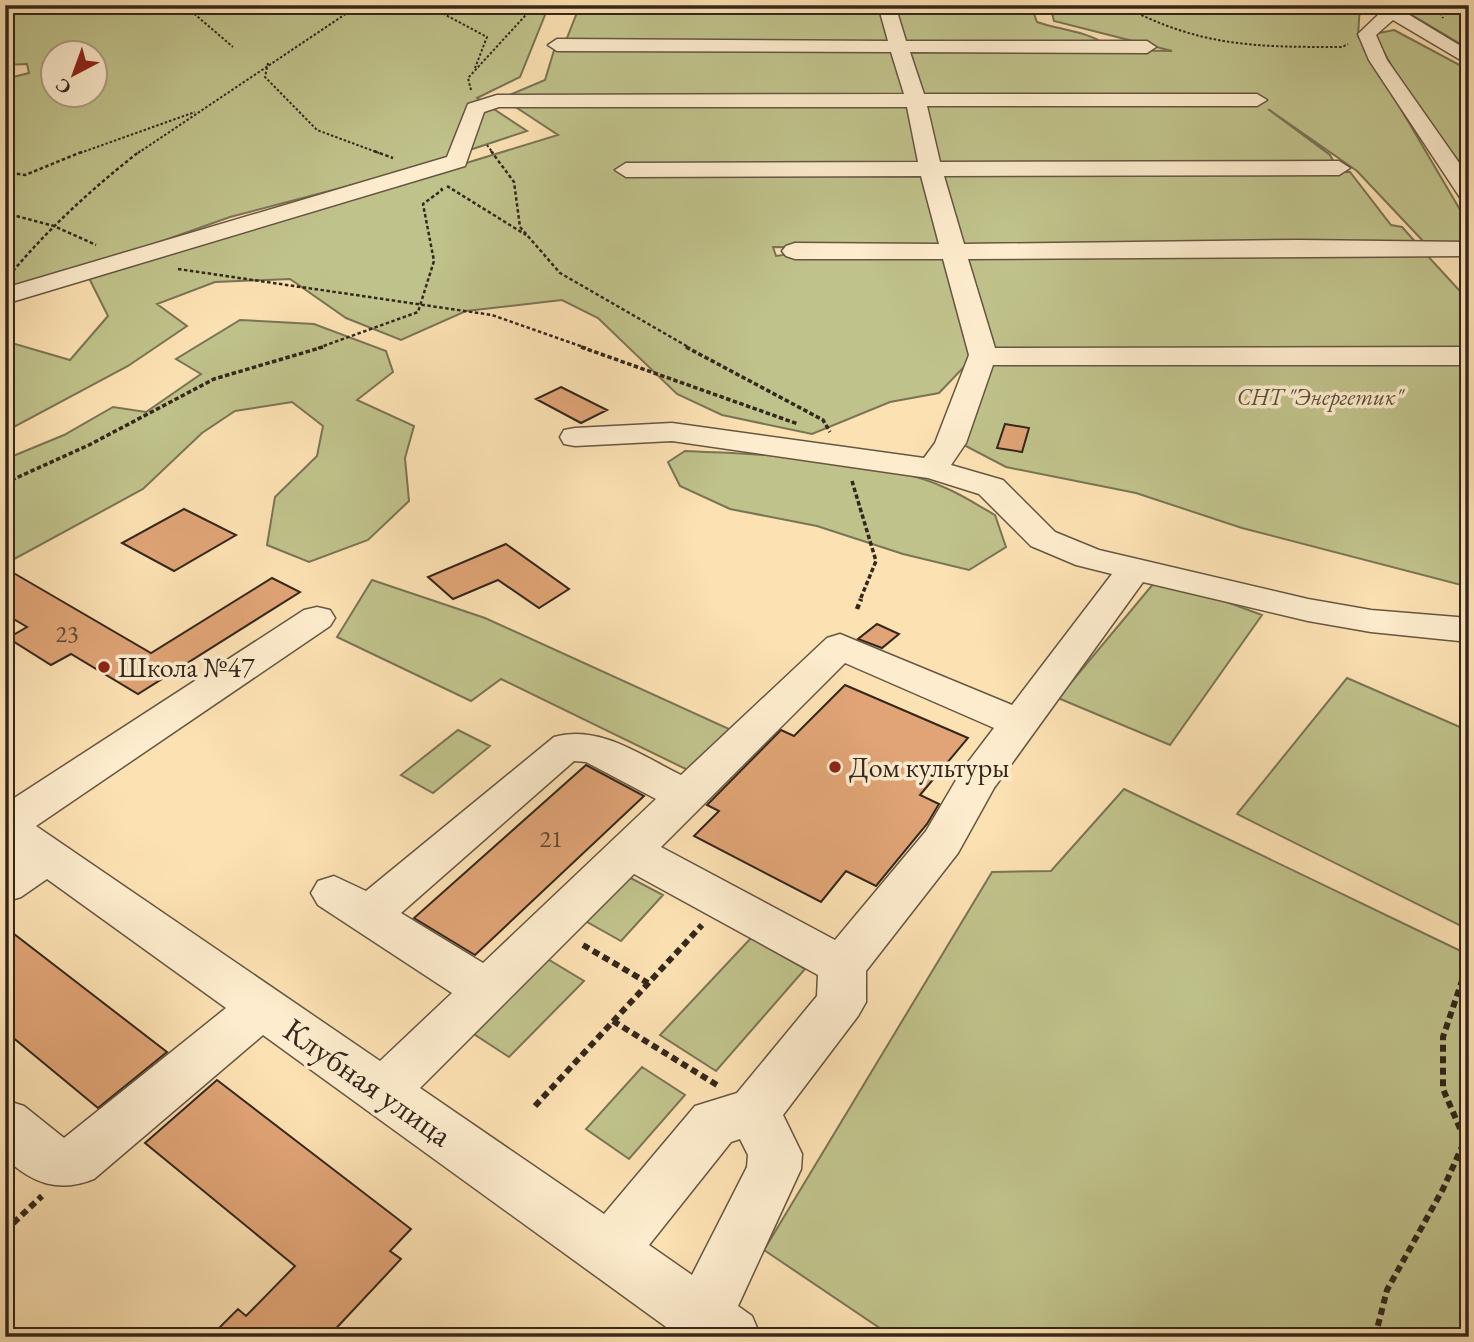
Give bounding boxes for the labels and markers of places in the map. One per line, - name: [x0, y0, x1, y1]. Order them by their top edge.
- place label: Школа №47: [118, 649, 255, 685]
- marker: Школа №47: [96, 659, 112, 675]
- place label: Дом культуры: [849, 749, 1009, 785]
- marker: Дом культуры: [827, 759, 843, 775]

